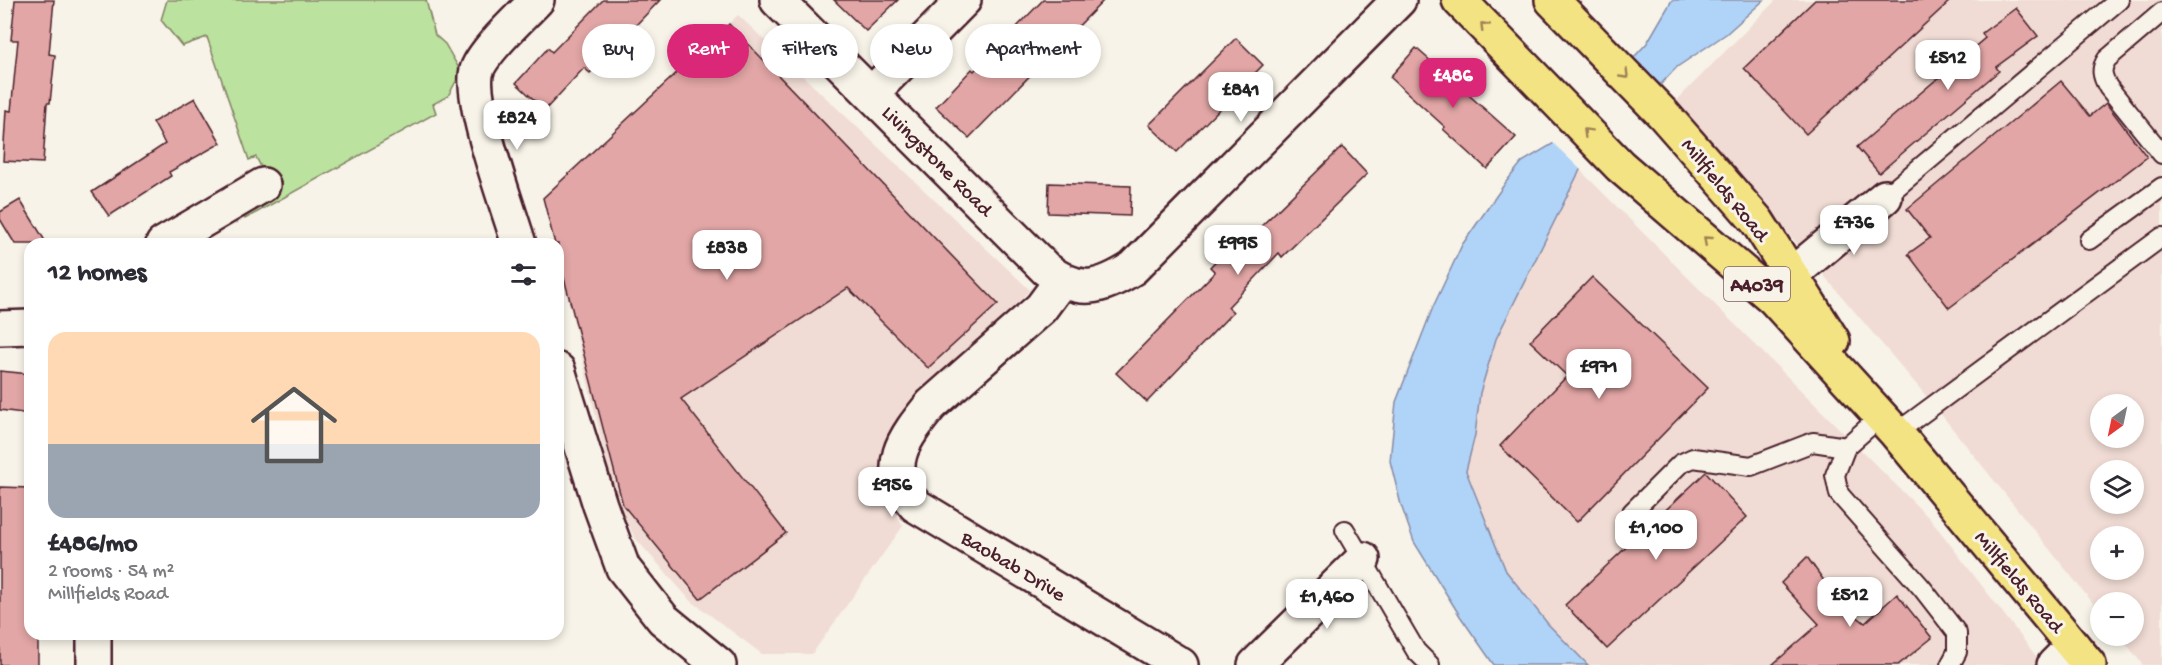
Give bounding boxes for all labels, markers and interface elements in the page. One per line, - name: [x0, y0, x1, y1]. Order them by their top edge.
- one-way arrow: [1480, 23, 1491, 33]
- chip: Buy: [582, 24, 655, 78]
- chip: Rent: [667, 24, 749, 78]
- chip: Filters: [761, 24, 858, 78]
- chip: New: [870, 24, 953, 78]
- chip: Apartment: [965, 24, 1101, 78]
- pin: £512: [1912, 40, 1984, 91]
- text: £512: [1929, 48, 1967, 71]
- pin: £486: [1417, 58, 1489, 109]
- text: £486: [1433, 66, 1473, 89]
- one-way arrow: [1618, 69, 1629, 79]
- pin: £841: [1205, 72, 1277, 123]
- text: £841: [1222, 80, 1260, 103]
- pin: £824: [481, 100, 553, 151]
- street label: Livingstone Road: [875, 102, 997, 224]
- text: £824: [497, 108, 537, 131]
- one-way arrow: [1583, 129, 1594, 140]
- street label: Millfields Road: [1674, 134, 1774, 249]
- pin: £736: [1818, 205, 1890, 256]
- text: £736: [1834, 213, 1874, 236]
- pin: £995: [1202, 225, 1274, 276]
- pin: £838: [691, 230, 763, 281]
- text: £995: [1218, 233, 1258, 256]
- one-way arrow: [1703, 236, 1714, 247]
- text: £838: [706, 238, 748, 261]
- icon: filters: [507, 258, 540, 291]
- text: 12 homes: [48, 259, 146, 290]
- road number: A4039: [1724, 267, 1790, 301]
- pin: £971: [1563, 349, 1635, 400]
- text: £971: [1580, 357, 1618, 380]
- icon: home: [240, 371, 348, 479]
- north arrow: [2090, 394, 2144, 448]
- map controls: [2090, 394, 2144, 646]
- button: layers: [2090, 460, 2144, 514]
- pin: £956: [856, 467, 928, 518]
- text: £956: [872, 475, 912, 498]
- pin: £1,100: [1607, 510, 1705, 561]
- text: £1,100: [1629, 518, 1683, 541]
- street label: Baobab Drive: [954, 526, 1070, 610]
- button: +: [2090, 526, 2144, 580]
- street label: Millfields Road: [1967, 527, 2068, 641]
- text: £486/mo: [48, 530, 137, 561]
- text: 2 rooms · 54 m²: [48, 561, 175, 584]
- pin: £512: [1814, 577, 1886, 628]
- pin: £1,460: [1278, 579, 1376, 630]
- text: Millfields Road: [48, 584, 168, 607]
- text: £512: [1831, 585, 1869, 608]
- text: £1,460: [1300, 587, 1354, 610]
- button: −: [2090, 592, 2144, 646]

